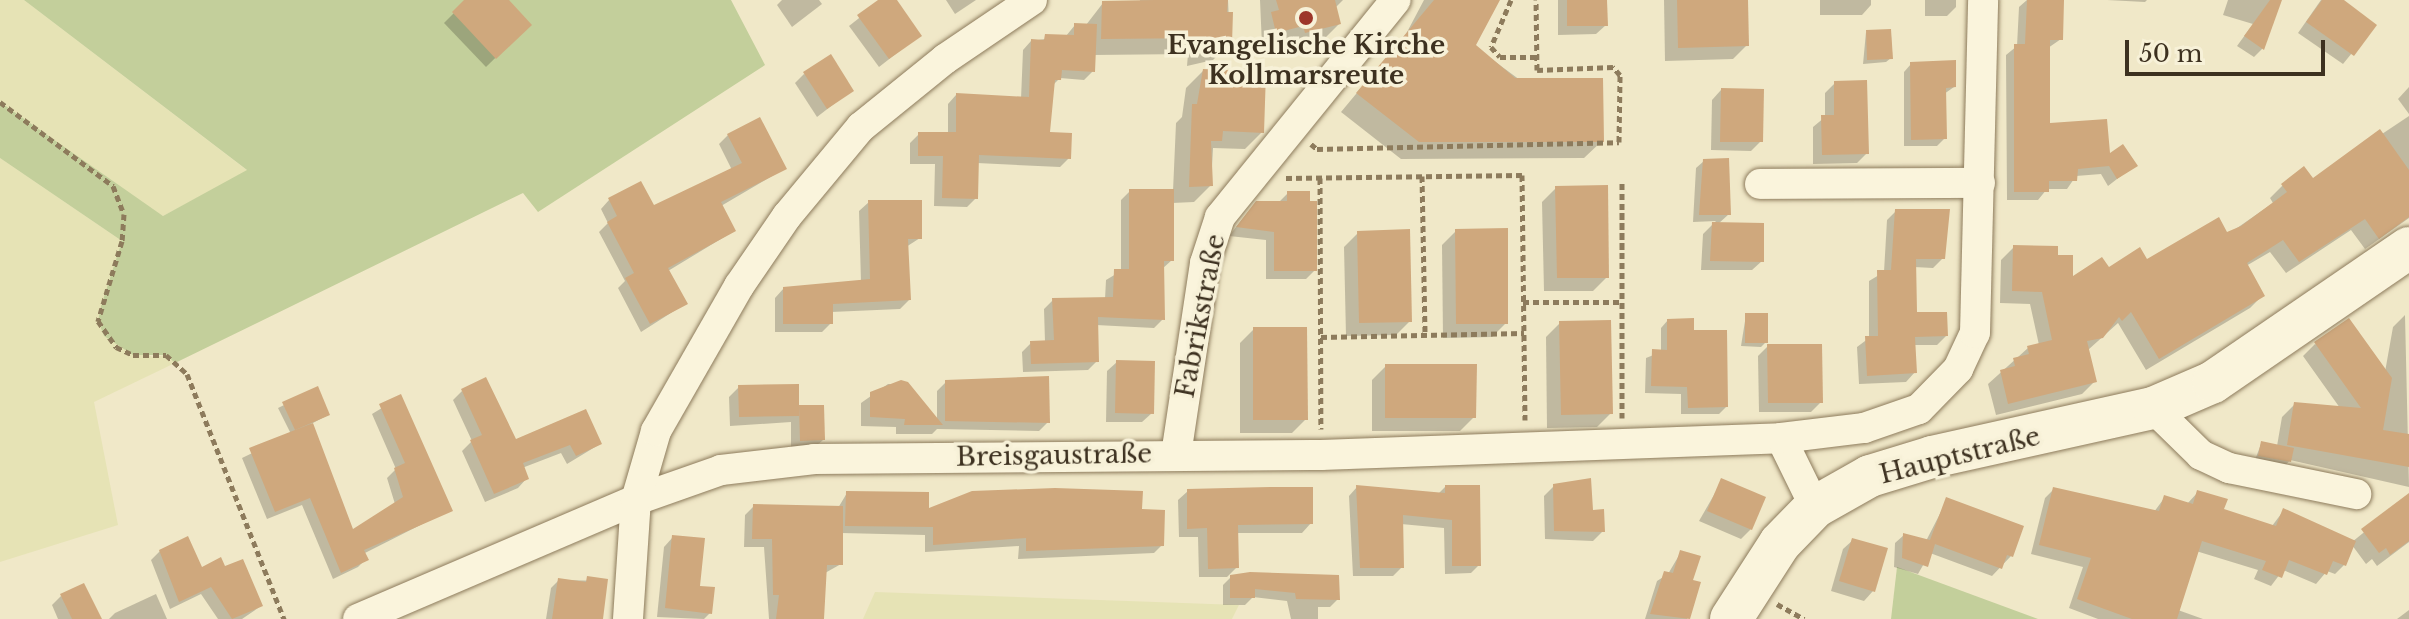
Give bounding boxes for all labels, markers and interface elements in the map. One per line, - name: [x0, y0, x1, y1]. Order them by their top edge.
- marker: Evangelische Kirche Kollmarsreute: [1297, 9, 1315, 27]
- scale bar: [2129, 24, 2329, 74]
- place label: Evangelische Kirche Kollmarsreute: [1167, 30, 1445, 92]
- text: 50 m: [2139, 39, 2202, 68]
- street label: Fabrikstraße: [1170, 231, 1232, 401]
- street label: Hauptstraße: [1876, 421, 2044, 491]
- street label: Breisgaustraße: [956, 439, 1152, 473]

